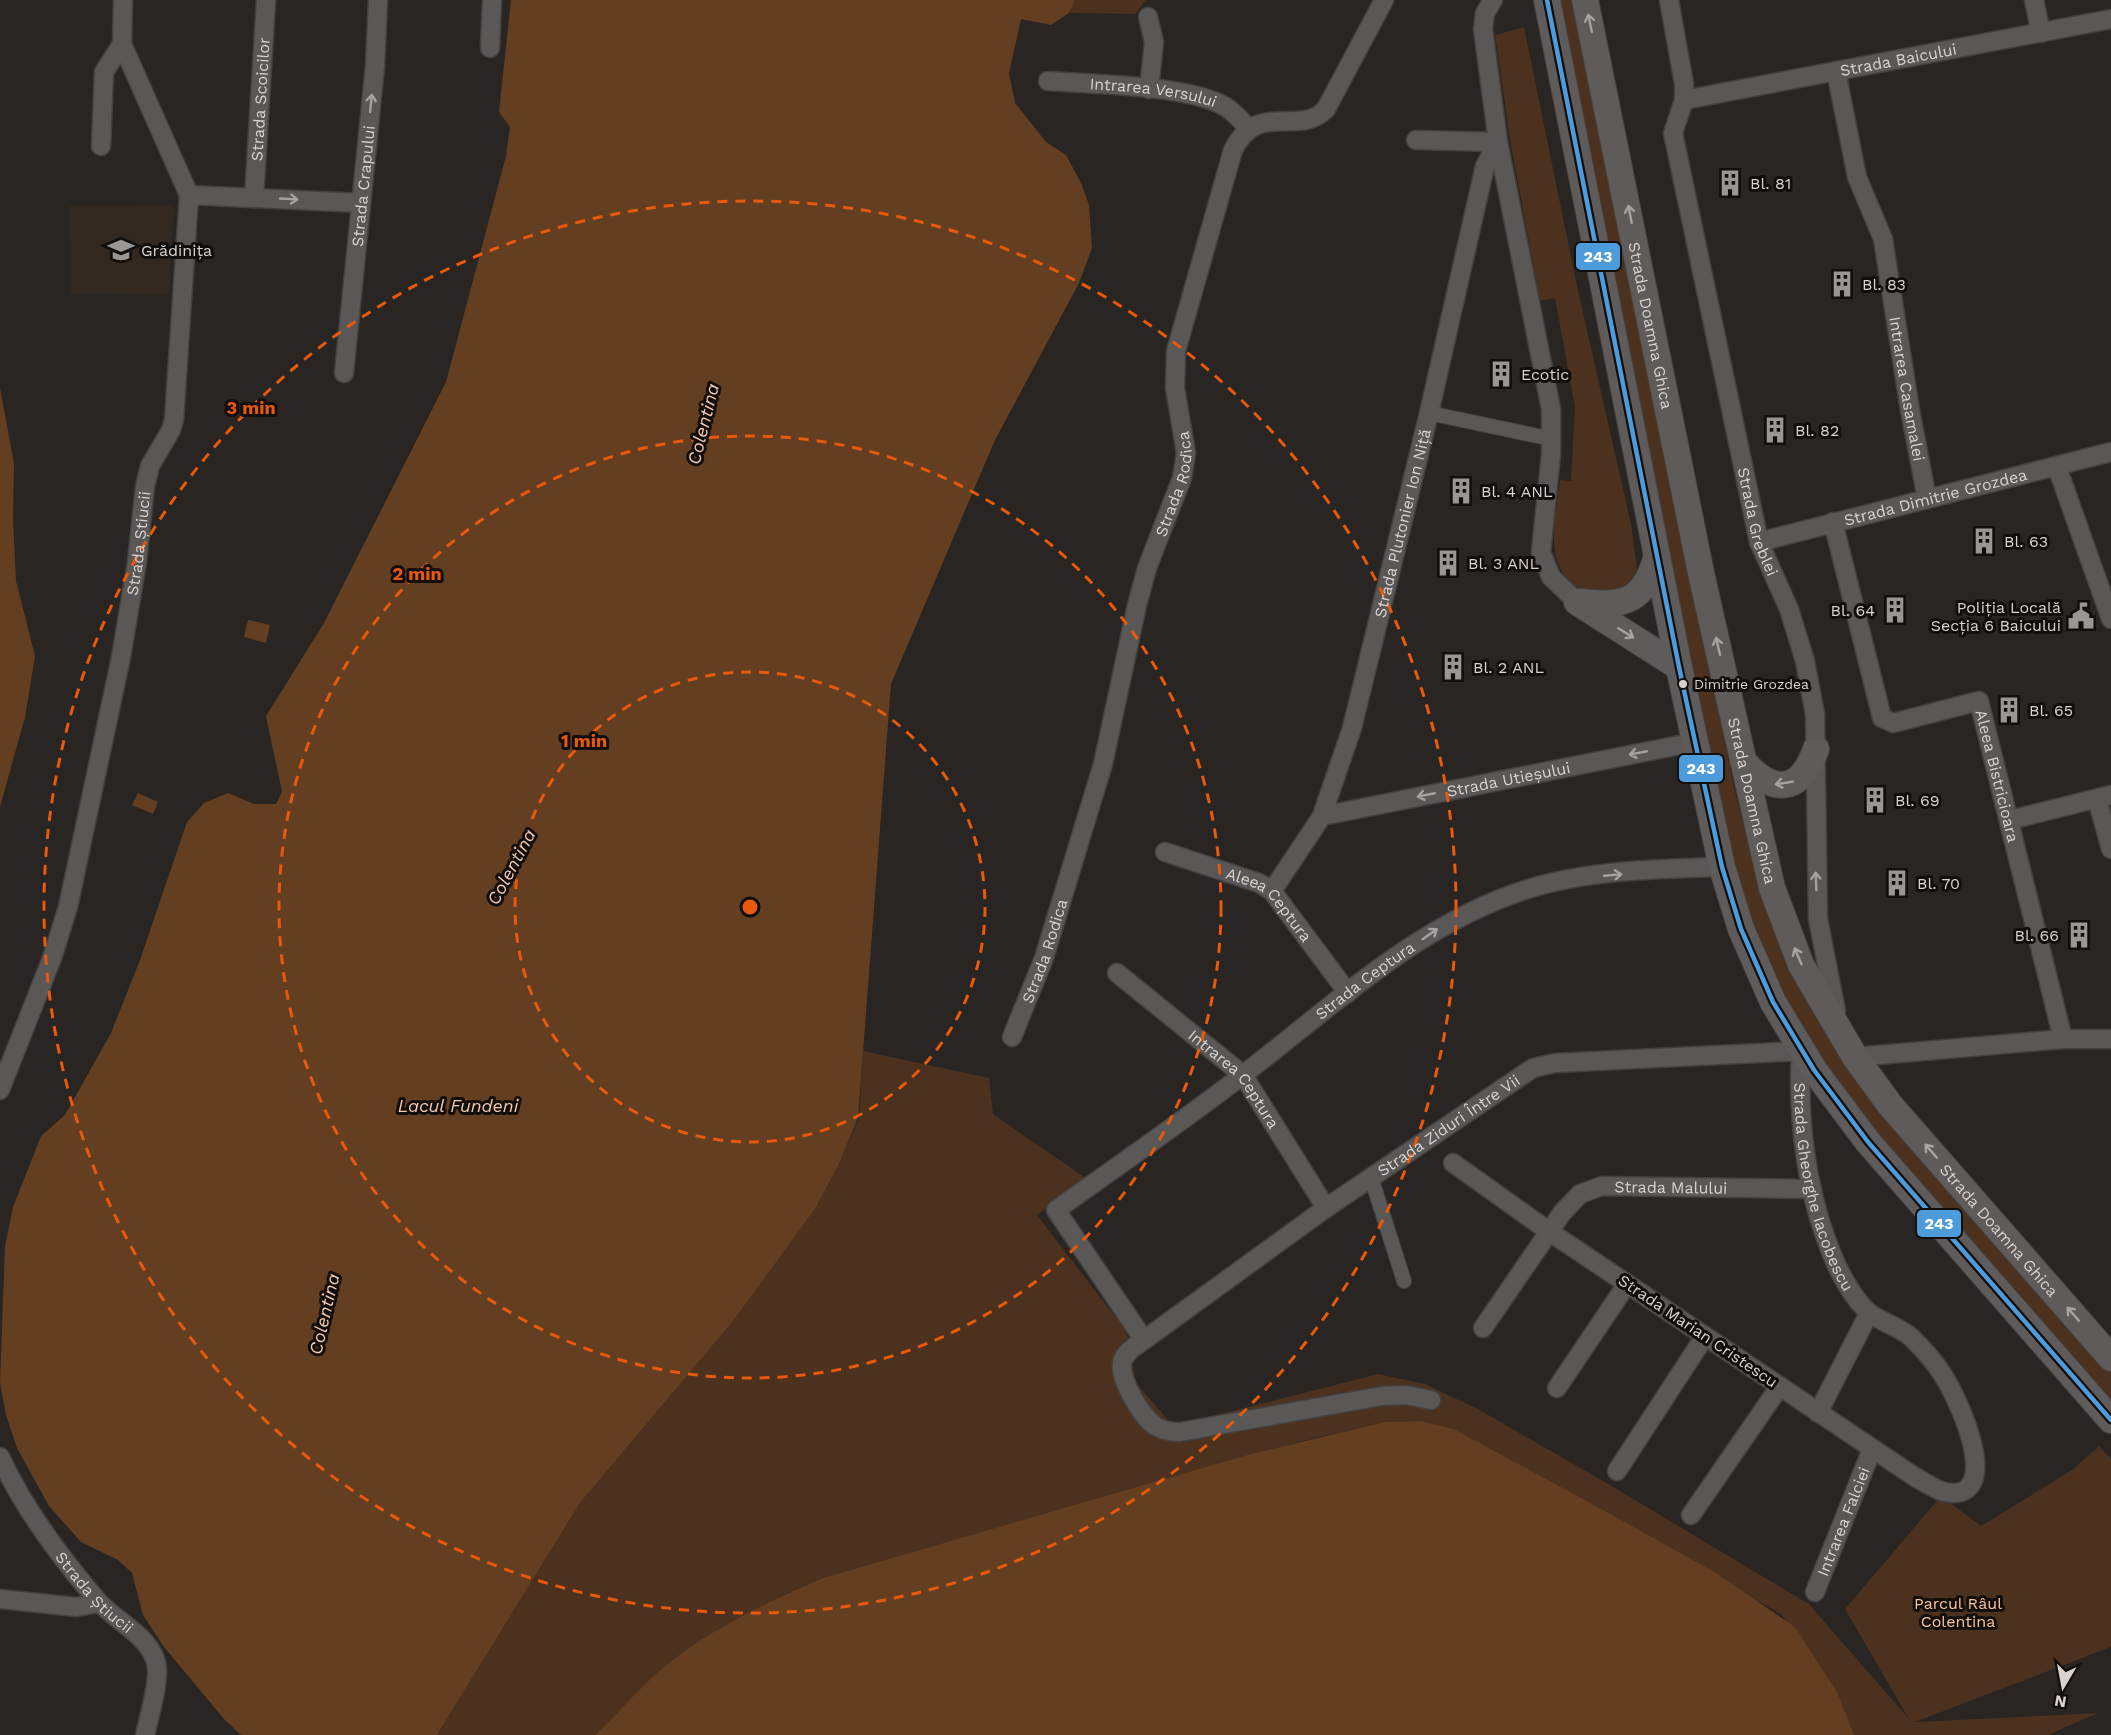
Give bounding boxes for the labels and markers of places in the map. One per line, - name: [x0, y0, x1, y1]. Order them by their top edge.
- building icon: Bl. 81: [1715, 168, 1745, 198]
- place label: Bl. 81: [1750, 174, 1791, 193]
- school or university icon: Grădinița: [106, 235, 136, 265]
- place label: Grădinița: [141, 241, 212, 260]
- building icon: Bl. 83: [1827, 269, 1857, 299]
- place label: Bl. 83: [1862, 275, 1906, 294]
- building icon: Ecotic: [1486, 359, 1516, 389]
- place label: Ecotic: [1521, 365, 1569, 384]
- building icon: Bl. 82: [1760, 415, 1790, 445]
- place label: Bl. 82: [1795, 421, 1839, 440]
- building icon: Bl. 4 ANL: [1446, 476, 1476, 506]
- place label: Bl. 4 ANL: [1481, 482, 1553, 501]
- building icon: Bl. 63: [1969, 526, 1999, 556]
- place label: Bl. 63: [2004, 532, 2048, 551]
- building icon: Bl. 3 ANL: [1433, 548, 1463, 578]
- place label: Bl. 3 ANL: [1468, 554, 1540, 573]
- building icon: Bl. 64: [1880, 595, 1910, 625]
- place label: Poliția Locală Secția 6 Baicului: [1931, 598, 2061, 635]
- place label: Bl. 64: [1830, 601, 1875, 620]
- public building icon: Poliția Locală Secția 6 Baicului: [2066, 601, 2096, 631]
- building icon: Bl. 2 ANL: [1438, 652, 1468, 682]
- place label: Bl. 2 ANL: [1473, 658, 1545, 677]
- place label: Dimitrie Grozdea: [1694, 676, 1809, 692]
- marker: Dimitrie Grozdea: [1677, 678, 1689, 690]
- building icon: Bl. 65: [1994, 695, 2024, 725]
- place label: Bl. 65: [2029, 701, 2073, 720]
- building icon: Bl. 69: [1860, 785, 1890, 815]
- place label: Bl. 69: [1895, 791, 1940, 810]
- building icon: Bl. 70: [1882, 868, 1912, 898]
- place label: Bl. 70: [1917, 874, 1960, 893]
- centre of rings: [740, 897, 760, 917]
- building icon: Bl. 66: [2064, 920, 2094, 950]
- place label: Bl. 66: [2014, 926, 2059, 945]

